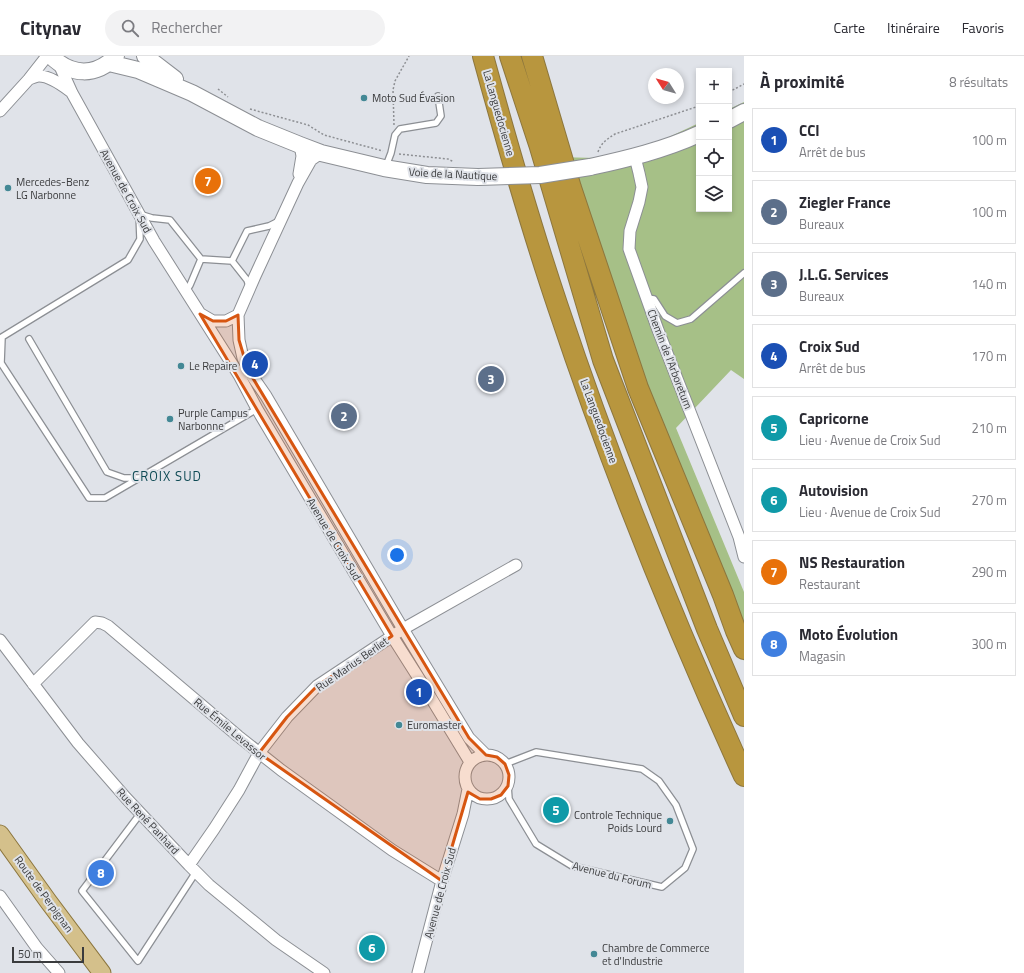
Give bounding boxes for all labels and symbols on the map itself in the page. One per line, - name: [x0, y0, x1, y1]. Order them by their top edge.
- street label: La Languedocienne: [479, 68, 519, 158]
- north arrow: [648, 68, 684, 104]
- place label: Moto Sud Évasion: [372, 90, 455, 106]
- marker: Moto Sud Évasion: [359, 93, 369, 103]
- street label: Avenue de Croix Sud: [96, 146, 156, 236]
- street label: Voie de la Nautique: [408, 164, 498, 184]
- pin: 7: [195, 166, 221, 196]
- place label: Mercedes-Benz LG Narbonne: [16, 174, 89, 203]
- marker: Mercedes-Benz LG Narbonne: [3, 183, 13, 193]
- street label: Chemin de l'Arboretum: [644, 307, 696, 411]
- pin: 4: [242, 349, 268, 379]
- place label: Le Repaire: [189, 358, 238, 374]
- marker: Le Repaire: [176, 361, 186, 371]
- pin: 3: [478, 364, 504, 394]
- street label: La Languedocienne: [576, 377, 622, 466]
- pin: 2: [331, 401, 357, 431]
- place label: Purple Campus Narbonne: [178, 405, 248, 434]
- marker: Purple Campus Narbonne: [165, 414, 175, 424]
- district label: CROIX SUD: [132, 466, 202, 486]
- street label: Avenue de Croix Sud: [303, 495, 365, 583]
- your location: [387, 545, 407, 565]
- street label: Rue Marius Berliet: [312, 633, 392, 695]
- pin: 1: [406, 677, 432, 707]
- street label: Rue Émile Levassor: [190, 694, 270, 764]
- place label: Euromaster: [407, 717, 462, 733]
- marker: Euromaster: [394, 720, 404, 730]
- street label: Rue René Panhard: [113, 784, 183, 858]
- pin: 5: [543, 795, 569, 825]
- place label: Controle Technique Poids Lourd: [574, 807, 662, 836]
- marker: Controle Technique Poids Lourd: [665, 816, 675, 826]
- street label: Avenue de Croix Sud: [420, 846, 460, 940]
- street label: Route de Perpignan: [11, 852, 77, 936]
- street label: Avenue du Forum: [571, 857, 653, 893]
- pin: 8: [88, 858, 114, 888]
- pin: 6: [359, 933, 385, 963]
- place label: Chambre de Commerce et d'Industrie: [602, 940, 710, 969]
- scale bar: [12, 945, 84, 964]
- marker: Chambre de Commerce et d'Industrie: [589, 949, 599, 959]

